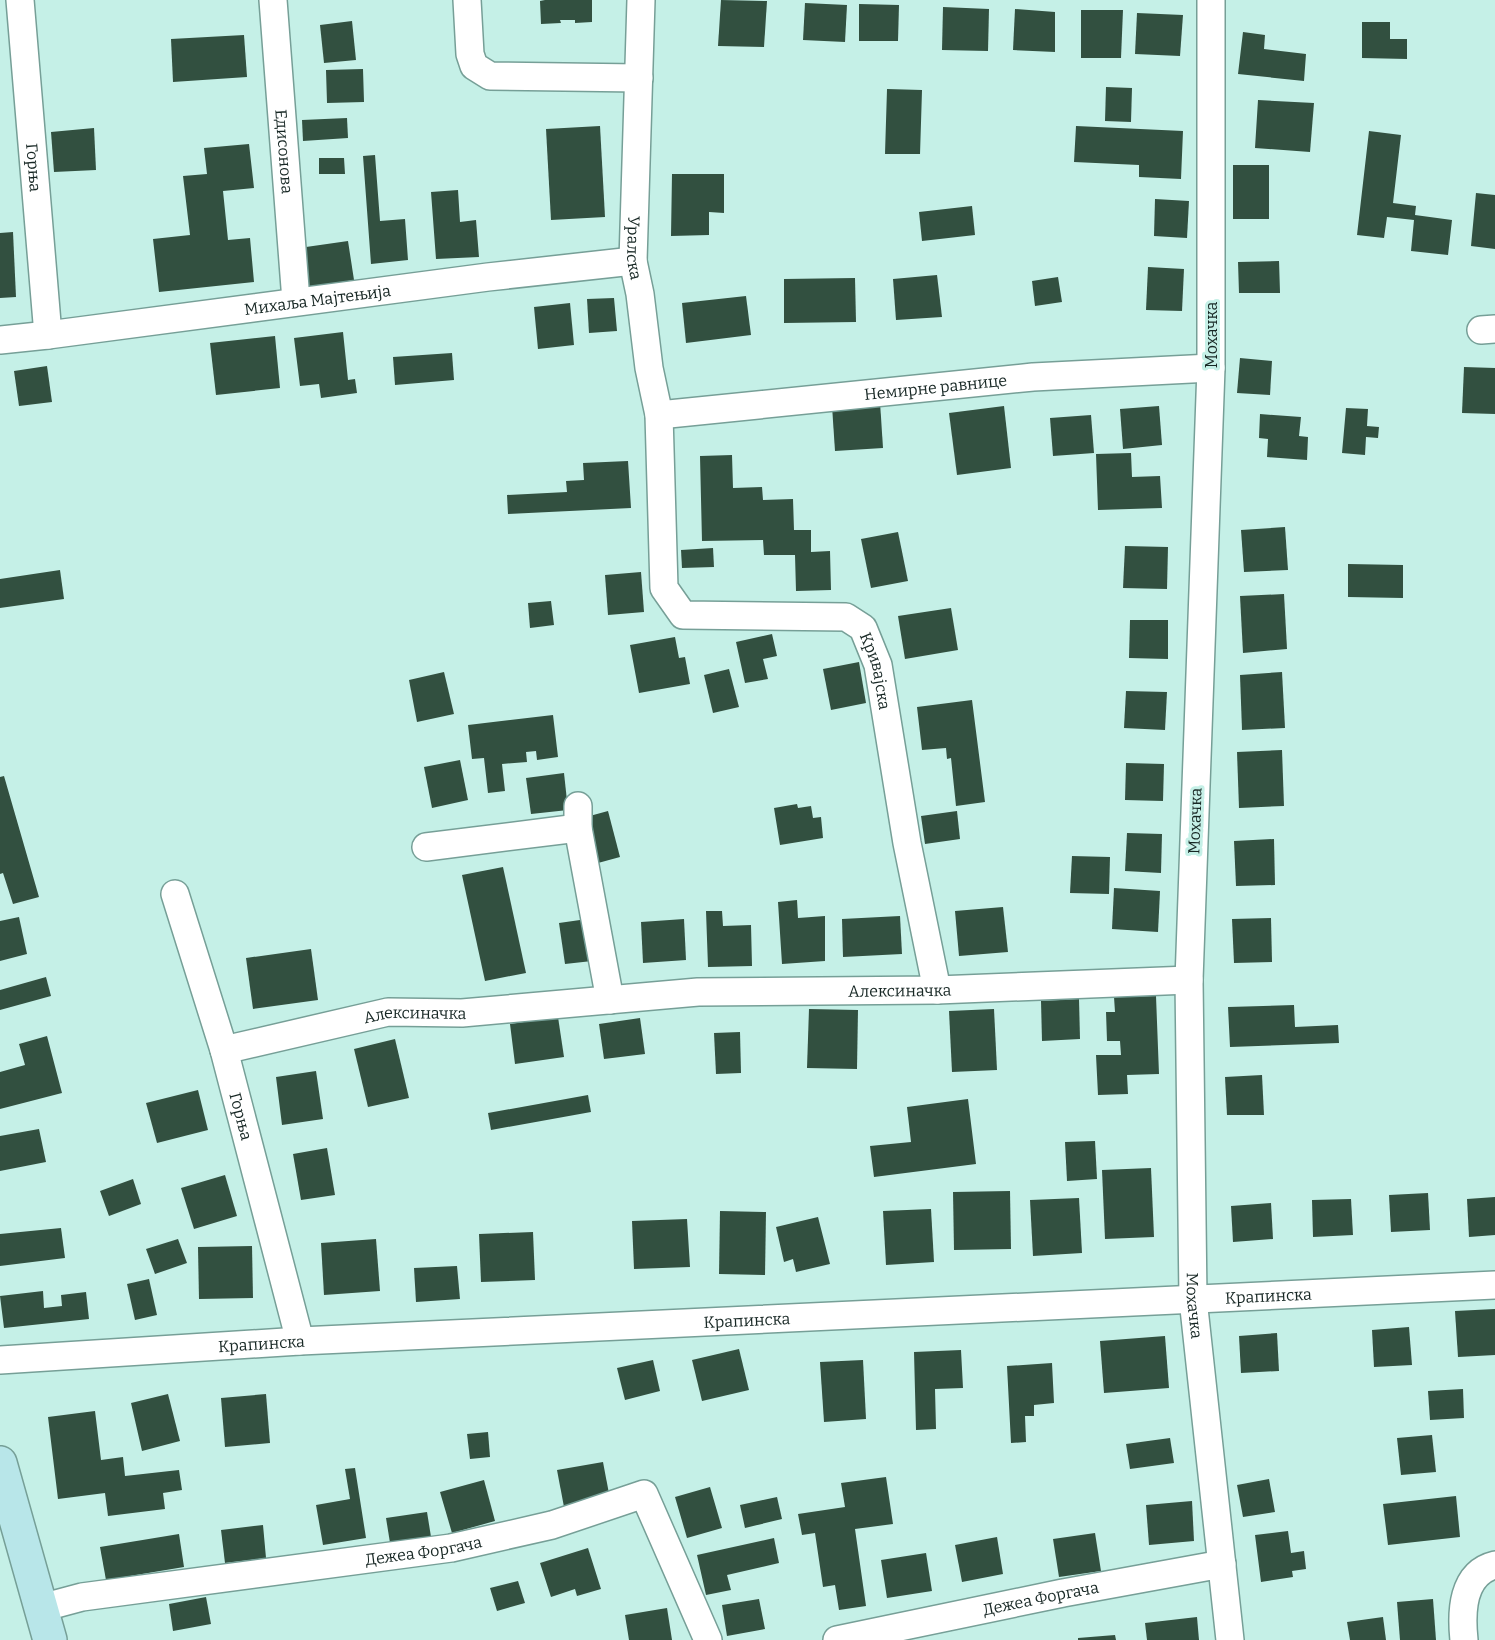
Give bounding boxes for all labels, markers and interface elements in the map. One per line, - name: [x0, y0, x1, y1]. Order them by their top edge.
- street label: Едисонова: [272, 108, 297, 195]
- street label: Горња: [22, 142, 46, 193]
- street label: Уралска: [623, 216, 646, 282]
- street label: Михаља Мајтењија: [243, 280, 392, 319]
- street label: Мохачка: [1202, 302, 1221, 368]
- street label: Немирне равнице: [863, 370, 1008, 404]
- street label: Кривајска: [856, 629, 895, 711]
- street label: Мохачка: [1184, 787, 1206, 855]
- street label: Алексиначка: [848, 980, 952, 1000]
- street label: Алексиначка: [362, 1002, 467, 1027]
- street label: Горња: [226, 1090, 257, 1142]
- street label: Мохачка: [1183, 1272, 1207, 1340]
- street label: Крапинска: [1225, 1284, 1312, 1307]
- street label: Крапинска: [703, 1309, 791, 1332]
- street label: Крапинска: [218, 1331, 305, 1356]
- street label: Дежеа Форгача: [364, 1532, 484, 1569]
- street label: Дежеа Форгача: [981, 1577, 1100, 1619]

